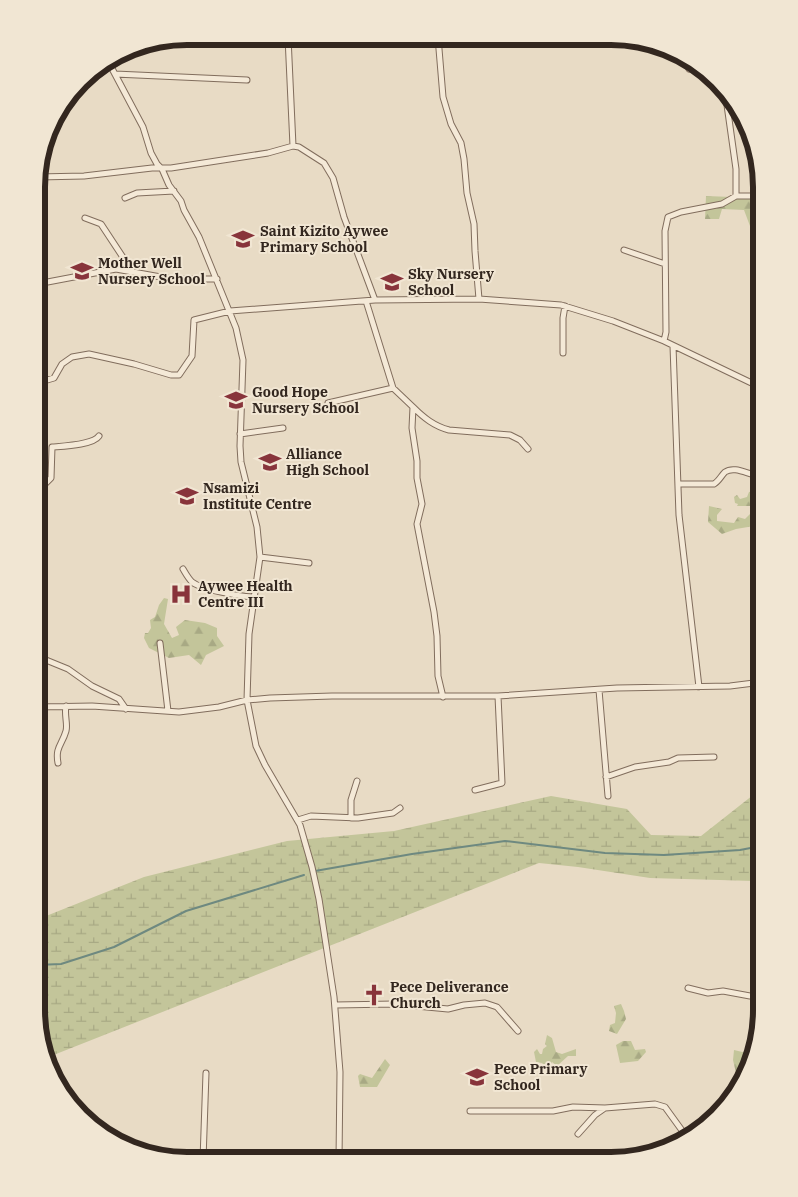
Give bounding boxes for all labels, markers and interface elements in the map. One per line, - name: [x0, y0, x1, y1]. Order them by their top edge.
- place label: Saint Kizito Aywee Primary School: [260, 222, 388, 256]
- school or university icon: Saint Kizito Aywee Primary School: [230, 226, 256, 252]
- place label: Mother Well Nursery School: [98, 254, 205, 288]
- school or university icon: Mother Well Nursery School: [69, 258, 95, 284]
- place label: Sky Nursery School: [408, 265, 494, 299]
- school or university icon: Sky Nursery School: [379, 269, 405, 295]
- place label: Good Hope Nursery School: [252, 383, 359, 417]
- school or university icon: Good Hope Nursery School: [223, 387, 249, 413]
- place label: Alliance High School: [286, 445, 369, 479]
- school or university icon: Alliance High School: [257, 449, 283, 475]
- place label: Nsamizi Institute Centre: [203, 479, 312, 513]
- school or university icon: Nsamizi Institute Centre: [174, 483, 200, 509]
- place label: Aywee Health Centre III: [198, 577, 293, 611]
- hospital icon: Aywee Health Centre III: [168, 581, 194, 607]
- place label: Pece Deliverance Church: [390, 978, 509, 1012]
- church icon: Pece Deliverance Church: [361, 982, 387, 1008]
- place label: Pece Primary School: [494, 1060, 588, 1094]
- school or university icon: Pece Primary School: [464, 1064, 490, 1090]

